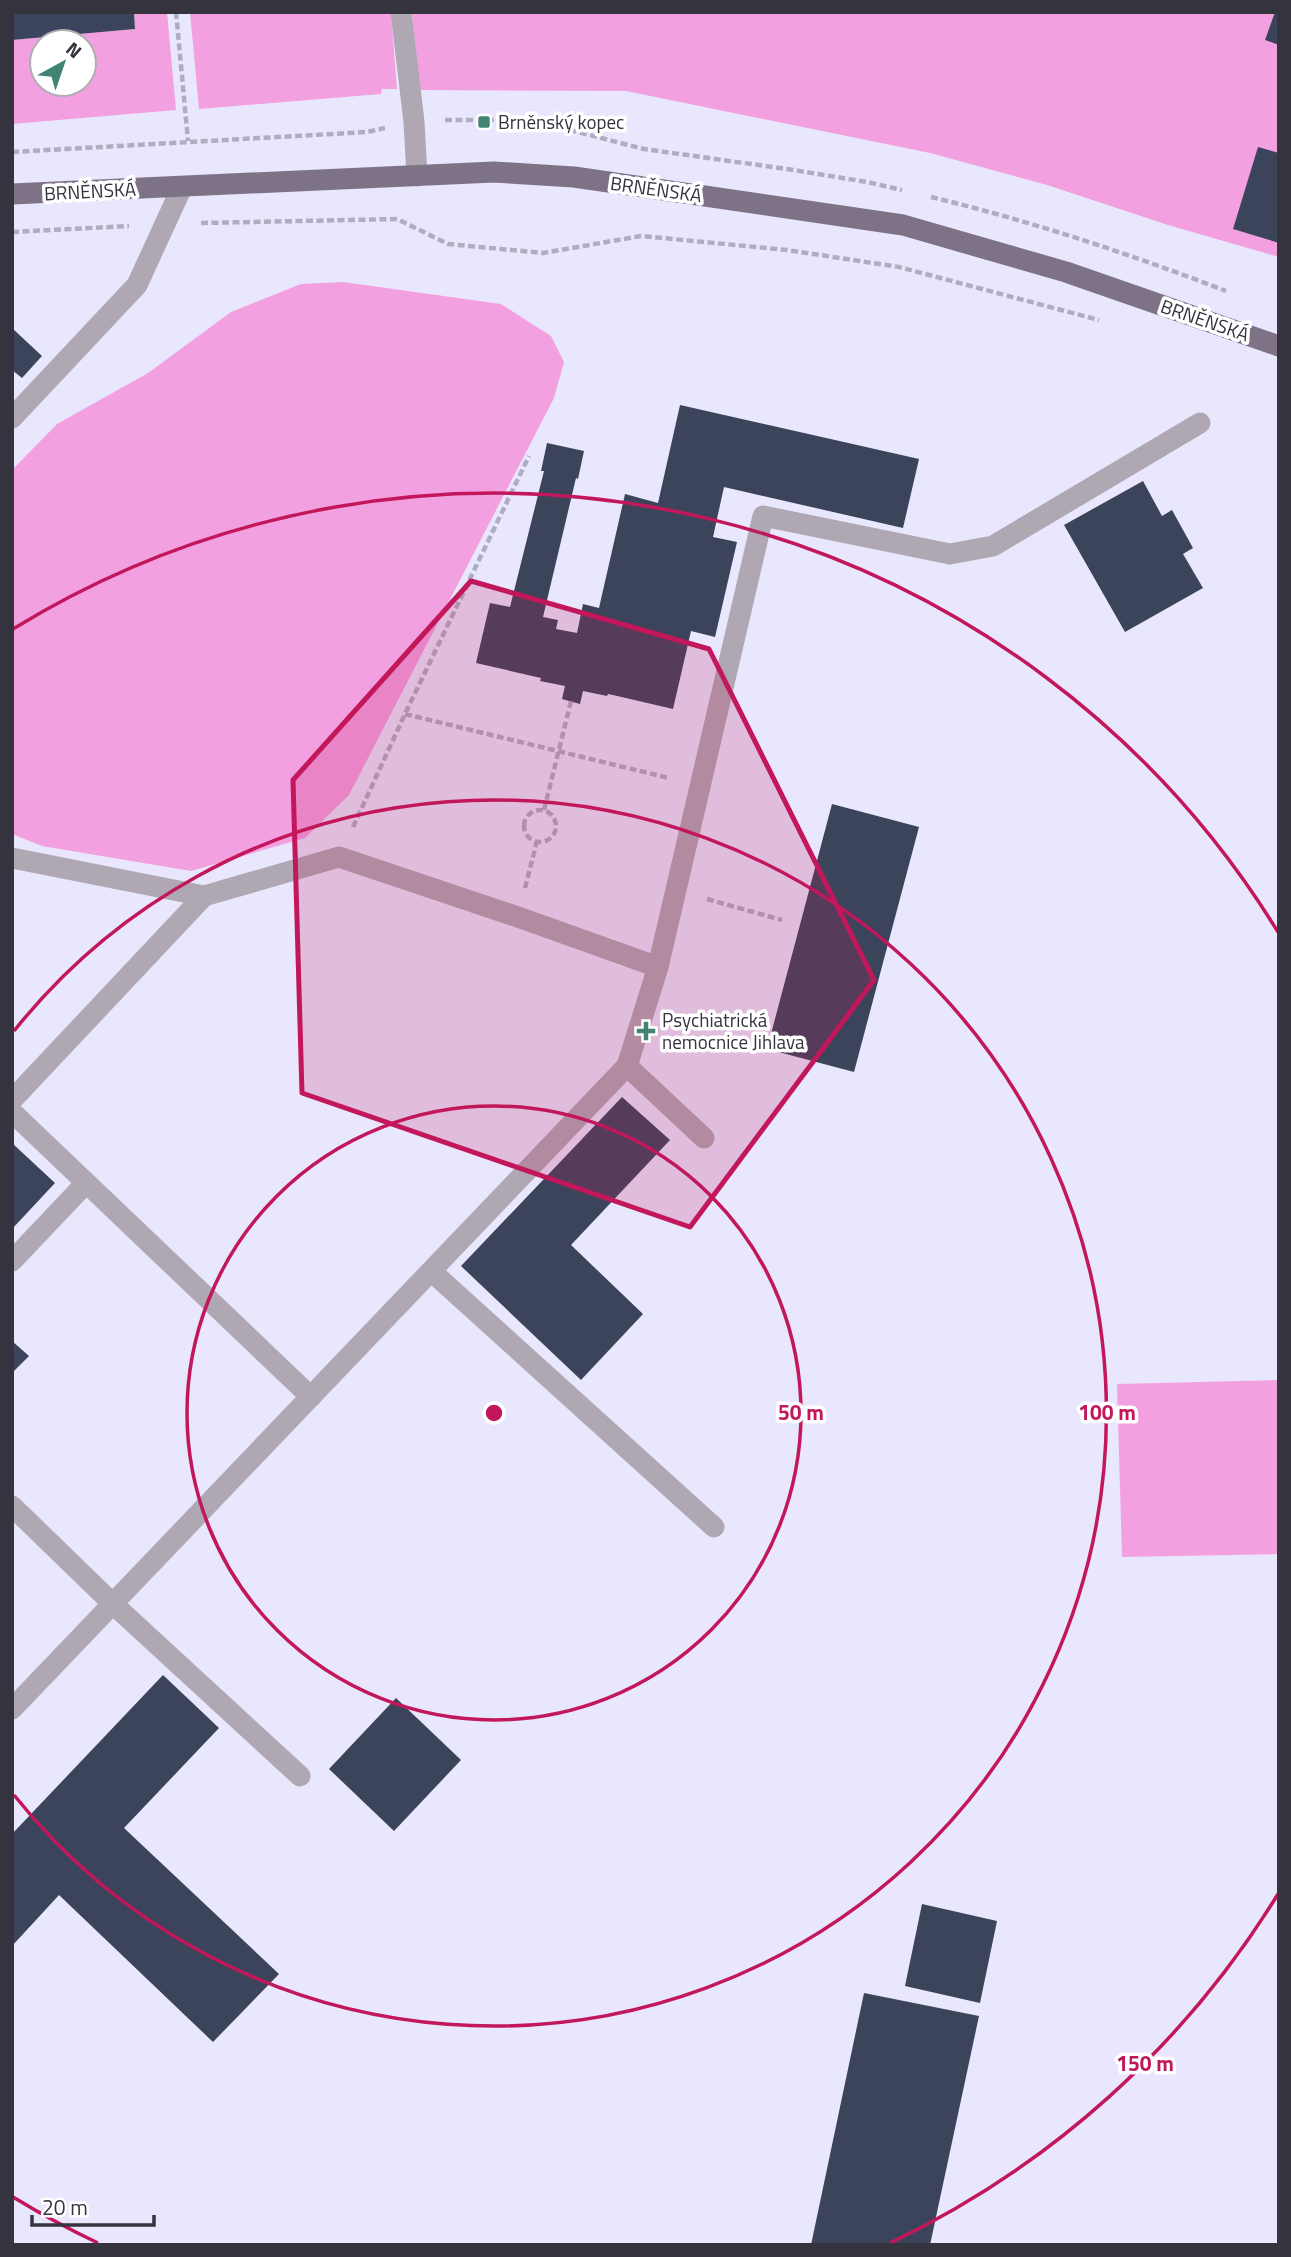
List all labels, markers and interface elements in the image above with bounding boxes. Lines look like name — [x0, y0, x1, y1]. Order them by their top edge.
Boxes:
north arrow — [28, 28, 98, 98]
text: N — [60, 34, 89, 65]
place label: Brněnský kopec — [498, 107, 624, 136]
marker: Brněnský kopec — [476, 114, 492, 130]
street label: BRNĚNSKÁ — [608, 168, 704, 209]
street label: BRNĚNSKÁ — [43, 174, 137, 207]
street label: BRNĚNSKÁ — [1157, 291, 1253, 348]
place label: Psychiatrická nemocnice Jihlava — [662, 1005, 805, 1056]
marker: Psychiatrická nemocnice Jihlava — [636, 1021, 656, 1041]
text: 50 m — [778, 1396, 824, 1428]
text: 100 m — [1078, 1396, 1136, 1428]
centre of rings — [482, 1401, 506, 1425]
text: 150 m — [1116, 2047, 1174, 2079]
scale bar — [32, 2184, 154, 2228]
text: 20 m — [42, 2191, 88, 2223]

